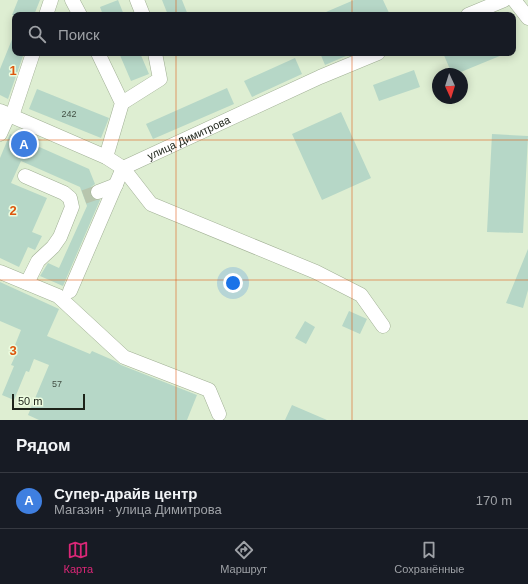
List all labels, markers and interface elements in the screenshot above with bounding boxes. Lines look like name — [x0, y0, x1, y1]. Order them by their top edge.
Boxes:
search box — [12, 12, 516, 56]
icon: search — [26, 23, 48, 45]
text: Поиск — [58, 26, 100, 43]
text: 1 — [9, 63, 17, 78]
north arrow — [432, 68, 468, 104]
house number: 242 — [61, 109, 77, 119]
street label: улица Димитрова — [145, 113, 233, 162]
pin: A — [11, 129, 37, 159]
text: 2 — [9, 203, 17, 218]
your location — [223, 273, 243, 293]
text: 3 — [9, 343, 17, 358]
house number: 57 — [52, 379, 62, 389]
scale bar — [12, 392, 85, 411]
text: 50 m — [18, 395, 42, 407]
text: Рядом — [16, 436, 71, 455]
text: Супер-драйв центр — [54, 485, 198, 502]
text: A — [24, 493, 34, 508]
text: 170 m — [476, 493, 512, 508]
text: Магазин · улица Димитрова — [54, 502, 222, 517]
tab: Карта — [64, 539, 93, 575]
tab: Маршрут — [220, 539, 267, 575]
tab: Сохранённые — [394, 539, 464, 575]

